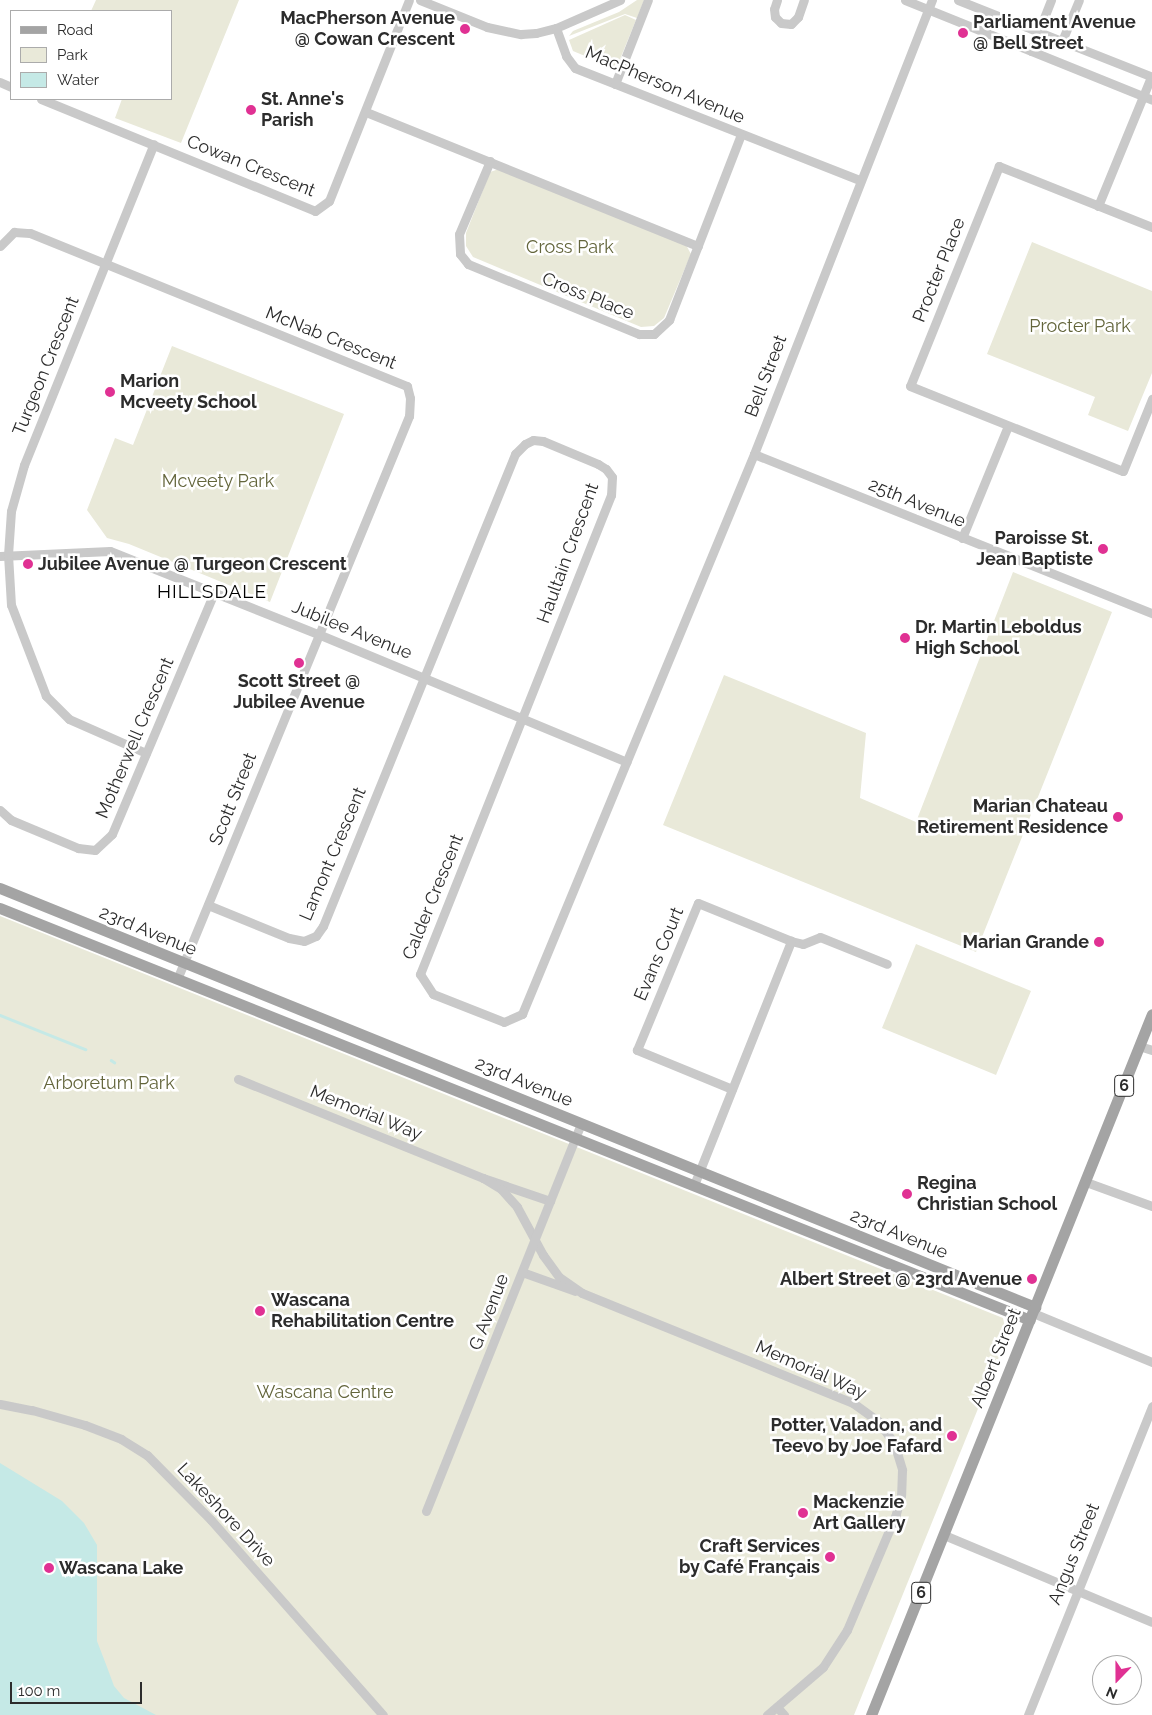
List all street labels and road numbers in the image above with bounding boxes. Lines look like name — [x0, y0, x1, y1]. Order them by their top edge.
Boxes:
street label: MacPherson Avenue — [582, 42, 748, 128]
street label: Cowan Crescent — [184, 130, 318, 202]
street label: Procter Place — [908, 214, 970, 326]
street label: Cross Place — [539, 268, 637, 324]
street label: Turgeon Crescent — [8, 293, 84, 439]
street label: McNab Crescent — [262, 302, 400, 374]
street label: Bell Street — [740, 332, 792, 420]
street label: 25th Avenue — [865, 474, 969, 532]
street label: Haultain Crescent — [533, 480, 603, 626]
street label: Jubilee Avenue — [289, 596, 415, 664]
street label: Motherwell Crescent — [91, 654, 179, 822]
street label: Scott Street — [205, 750, 261, 848]
street label: Lamont Crescent — [295, 784, 371, 924]
street label: Calder Crescent — [398, 831, 468, 963]
street label: 23rd Avenue — [96, 902, 200, 960]
street label: Evans Court — [630, 904, 688, 1004]
street label: 23rd Avenue — [472, 1053, 576, 1111]
road number: 6 — [1114, 1072, 1134, 1100]
street label: Memorial Way — [306, 1080, 426, 1146]
street label: 23rd Avenue — [847, 1205, 951, 1263]
street label: G Avenue — [464, 1270, 514, 1354]
street label: Albert Street — [966, 1305, 1026, 1411]
street label: Memorial Way — [752, 1336, 870, 1404]
street label: Lakeshore Drive — [172, 1459, 280, 1571]
street label: Angus Street — [1044, 1500, 1104, 1608]
road number: 6 — [911, 1580, 931, 1606]

